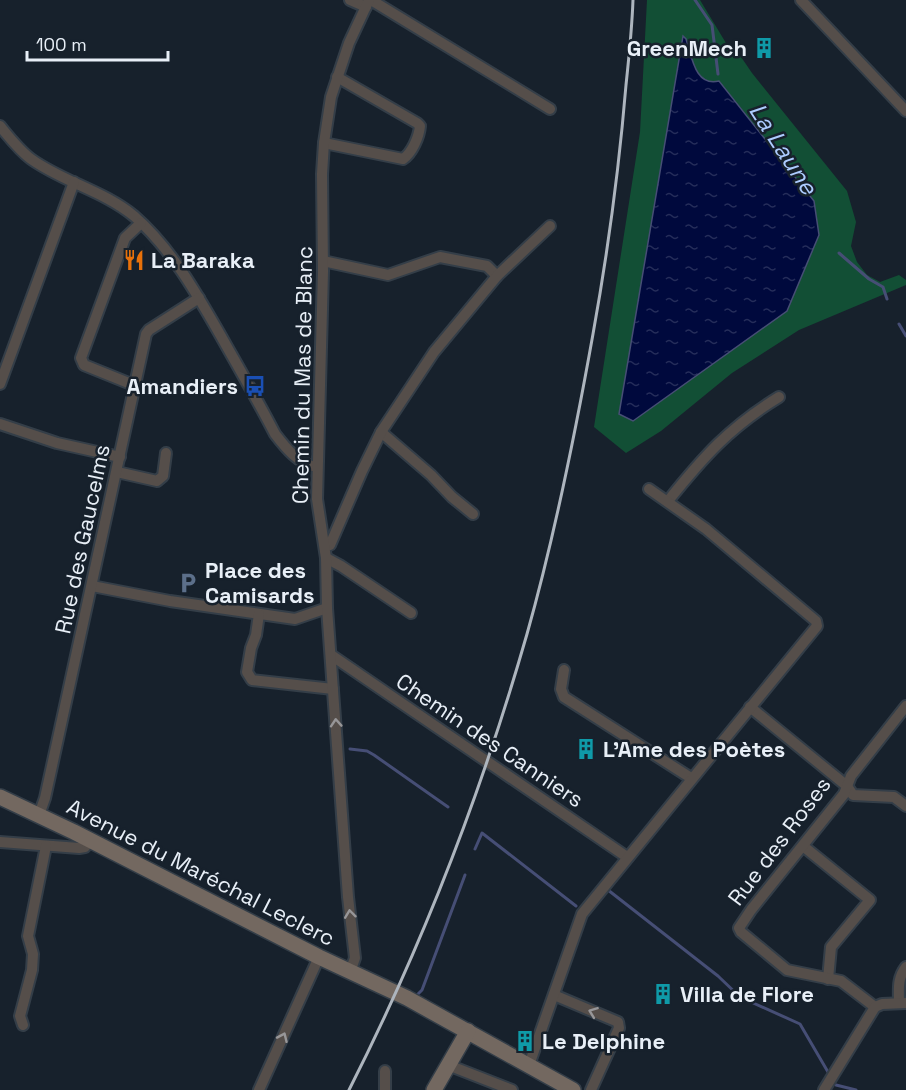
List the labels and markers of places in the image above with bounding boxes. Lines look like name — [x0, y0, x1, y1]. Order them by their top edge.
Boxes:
place label: GreenMech — [627, 34, 747, 62]
building icon: GreenMech — [752, 36, 776, 60]
place label: La Baraka — [151, 246, 255, 274]
restaurant icon: La Baraka — [122, 248, 146, 272]
place label: Amandiers — [126, 372, 238, 400]
bus stop icon: Amandiers — [243, 374, 267, 398]
place label: Place des Camisards — [205, 556, 315, 609]
parking icon: Place des Camisards — [176, 571, 200, 595]
place label: L’Ame des Poètes — [603, 735, 785, 763]
building icon: L’Ame des Poètes — [574, 737, 598, 761]
place label: Villa de Flore — [680, 980, 814, 1008]
building icon: Villa de Flore — [651, 982, 675, 1006]
place label: Le Delphine — [542, 1027, 665, 1055]
building icon: Le Delphine — [513, 1029, 537, 1053]

